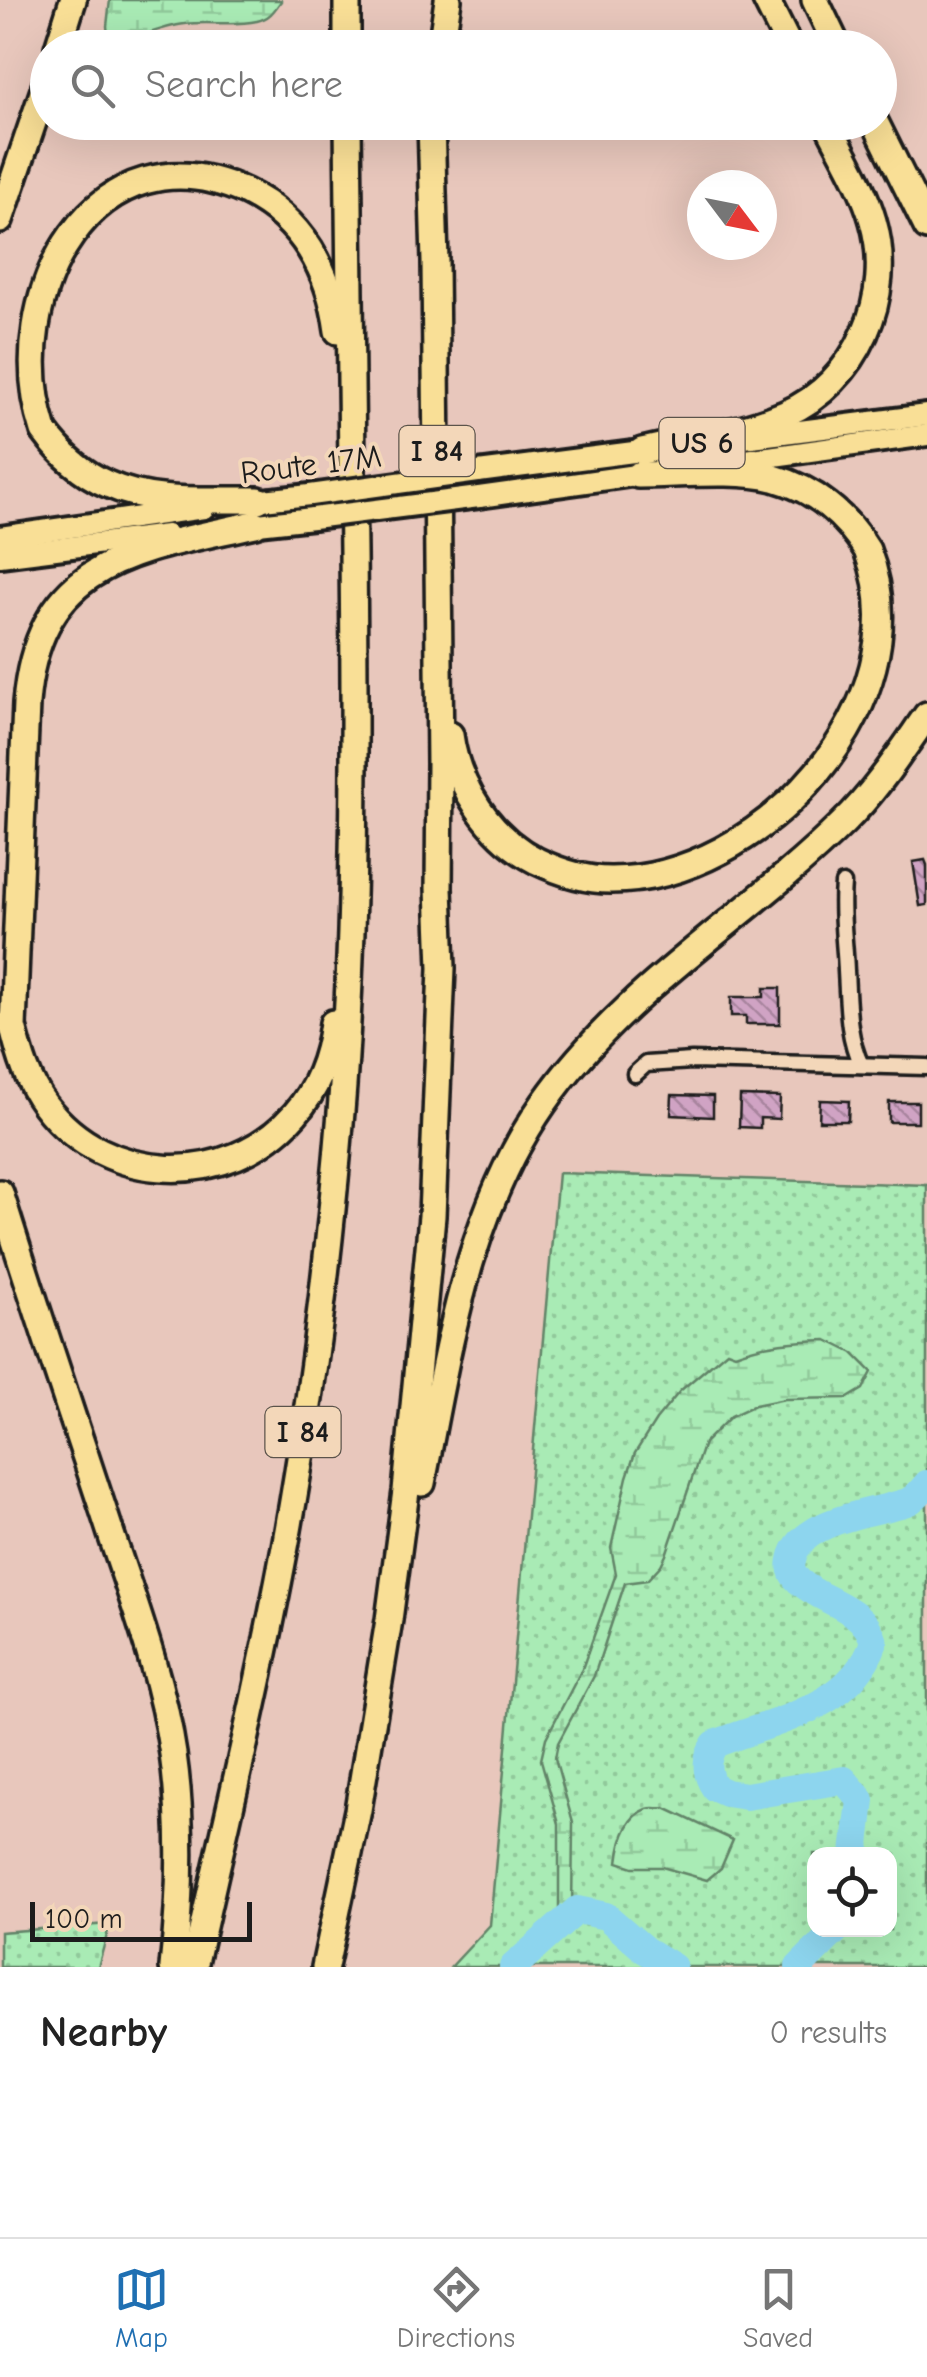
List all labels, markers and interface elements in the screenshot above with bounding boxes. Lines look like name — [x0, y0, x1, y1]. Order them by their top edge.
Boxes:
search box — [30, 30, 897, 140]
icon: search — [65, 58, 120, 113]
text: Search here — [145, 63, 343, 107]
north arrow — [687, 170, 777, 260]
road number: US 6 — [660, 418, 744, 468]
road number: I 84 — [400, 426, 474, 476]
street label: Route 17M — [239, 438, 384, 491]
road number: I 84 — [266, 1407, 340, 1457]
map controls — [807, 1847, 897, 1937]
button: locate — [807, 1847, 897, 1937]
scale bar — [30, 1897, 252, 1942]
text: 100 m — [45, 1903, 123, 1935]
text: Nearby — [40, 2008, 167, 2057]
text: 0 results — [770, 2014, 887, 2051]
tab: Map — [114, 2262, 169, 2354]
tab: Directions — [397, 2262, 515, 2354]
tab: Saved — [743, 2262, 813, 2354]

